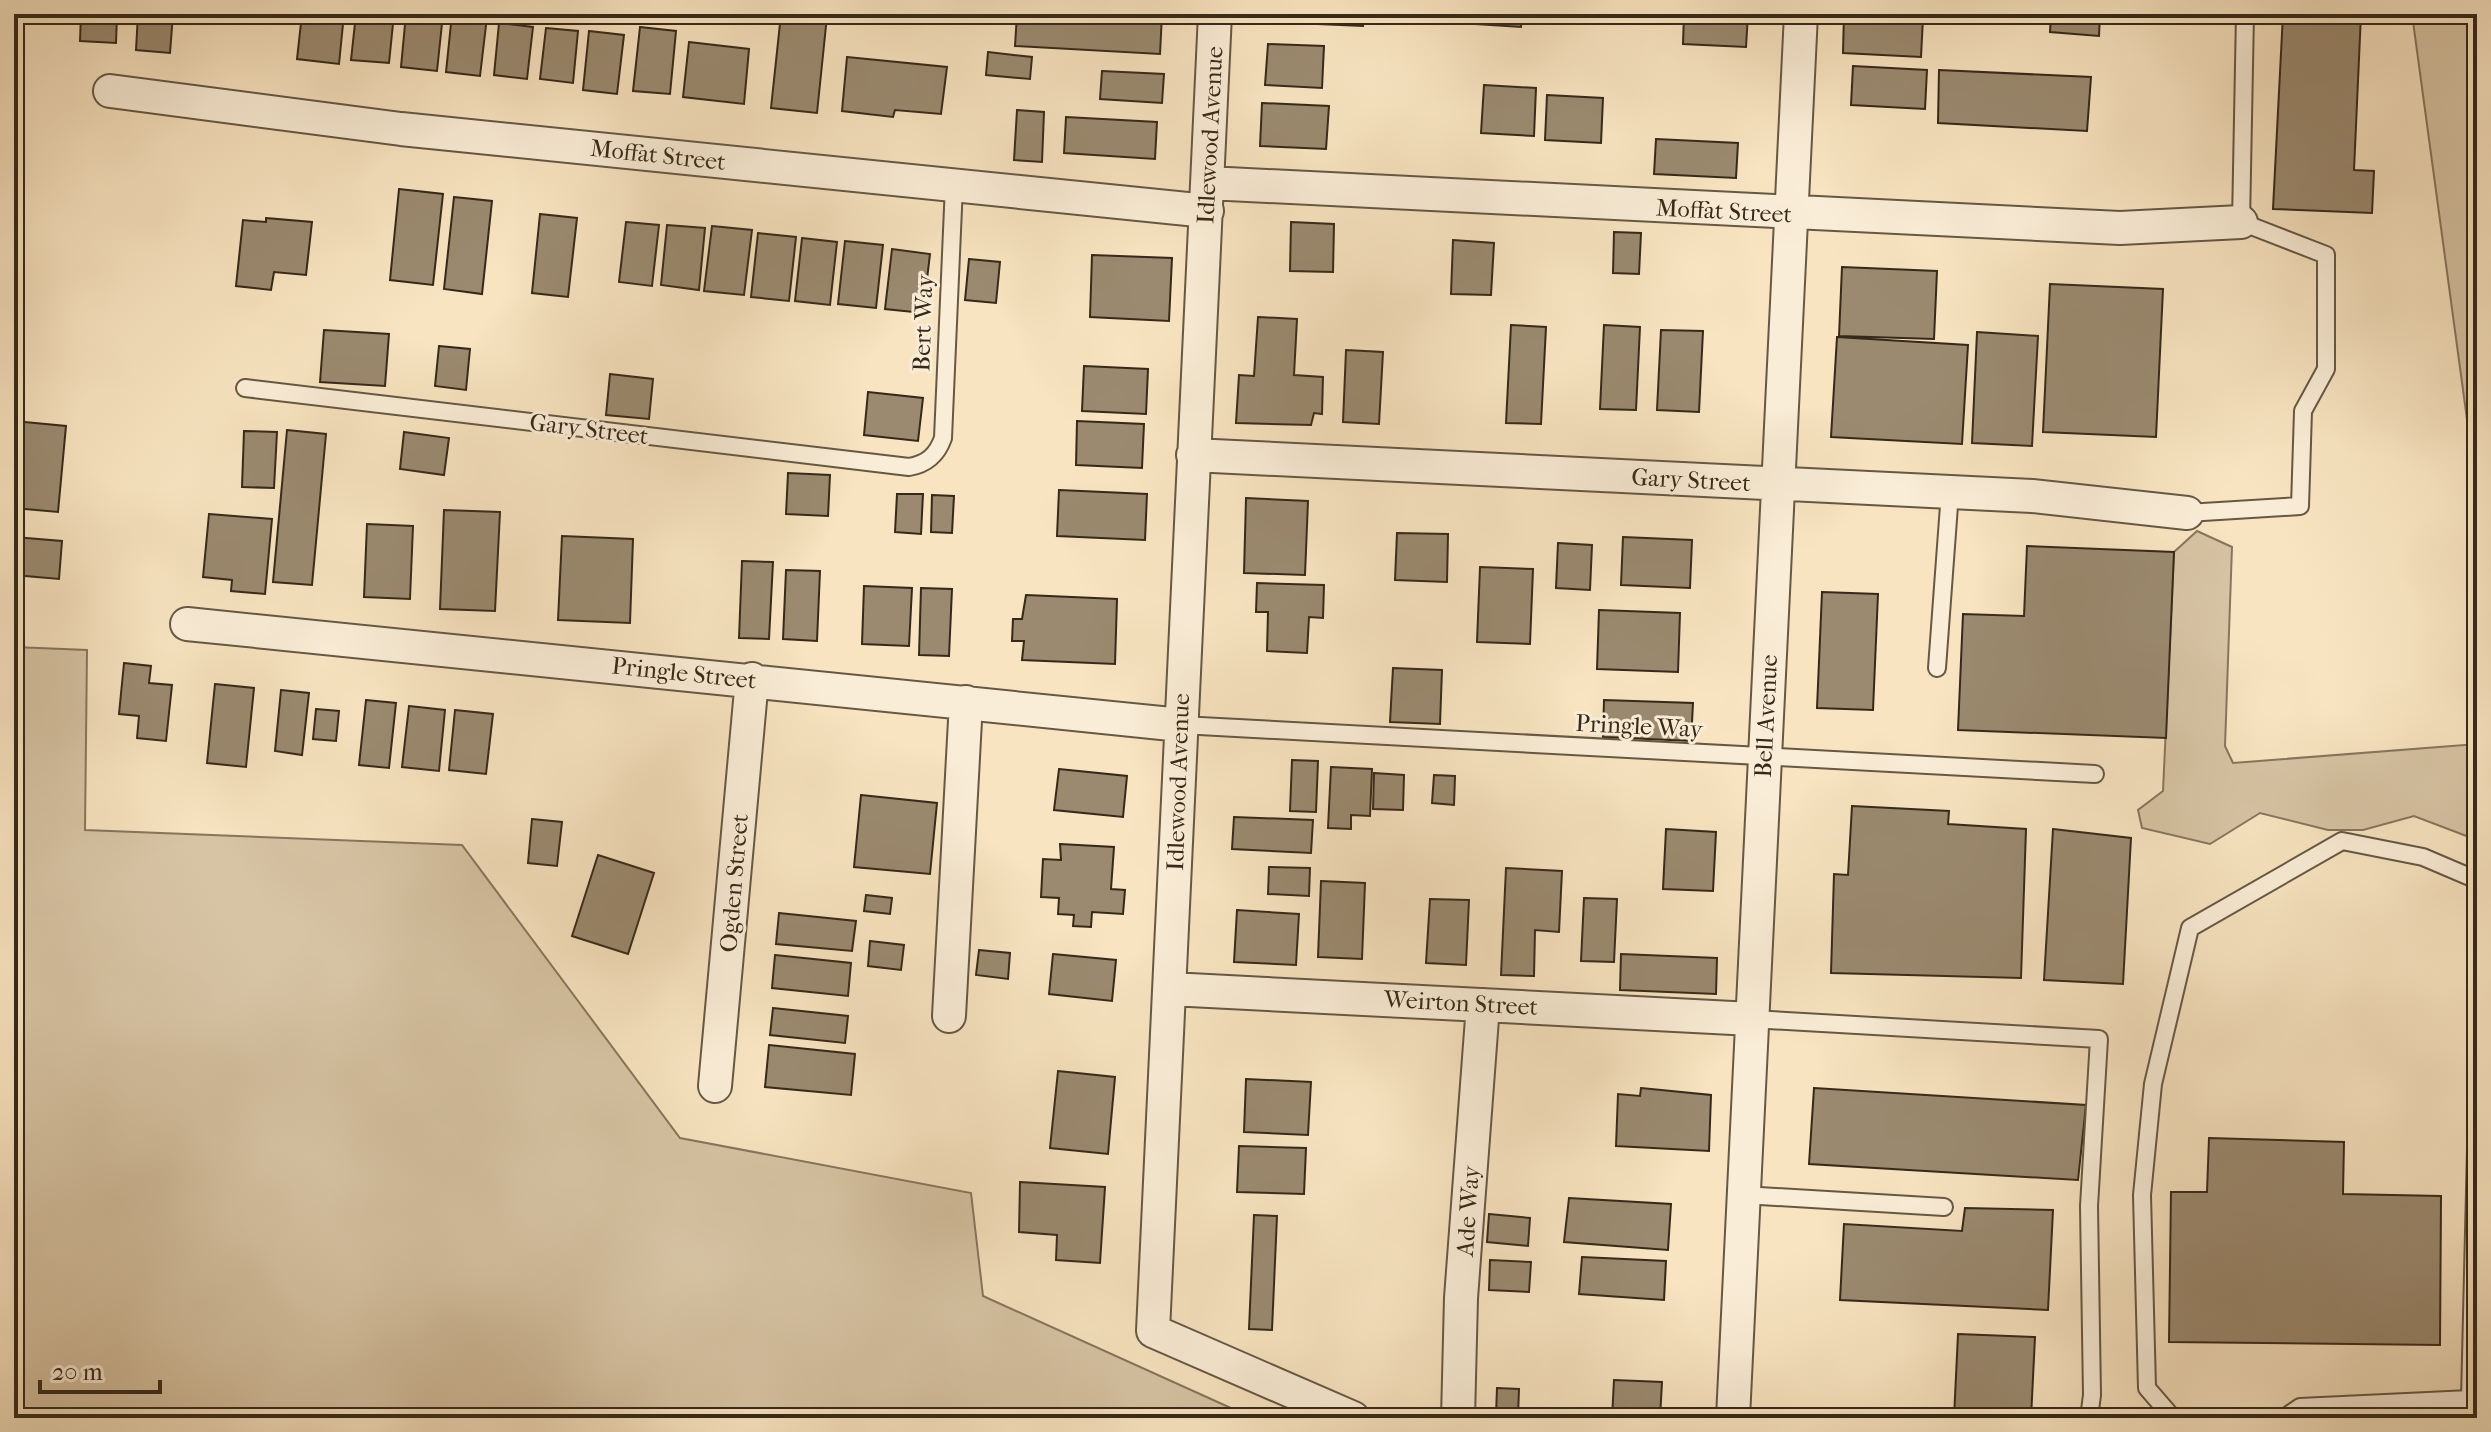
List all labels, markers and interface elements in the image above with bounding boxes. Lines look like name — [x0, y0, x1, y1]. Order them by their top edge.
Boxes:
street label: Idlewood Avenue — [1191, 45, 1229, 224]
street label: Moffat Street — [589, 134, 728, 176]
street label: Moffat Street — [1655, 193, 1793, 229]
street label: Bert Way — [907, 273, 939, 372]
street label: Gary Street — [528, 408, 650, 450]
street label: Gary Street — [1631, 463, 1752, 497]
street label: Pringle Street — [610, 651, 758, 695]
street label: Bell Avenue — [1749, 654, 1783, 778]
street label: Idlewood Avenue — [1161, 693, 1195, 871]
street label: Pringle Way — [1575, 709, 1705, 743]
street label: Ogden Street — [714, 812, 754, 953]
street label: Weirton Street — [1382, 985, 1539, 1021]
street label: Ade Way — [1451, 1163, 1485, 1258]
scale bar — [40, 1344, 160, 1394]
text: 20 m — [52, 1358, 103, 1386]

